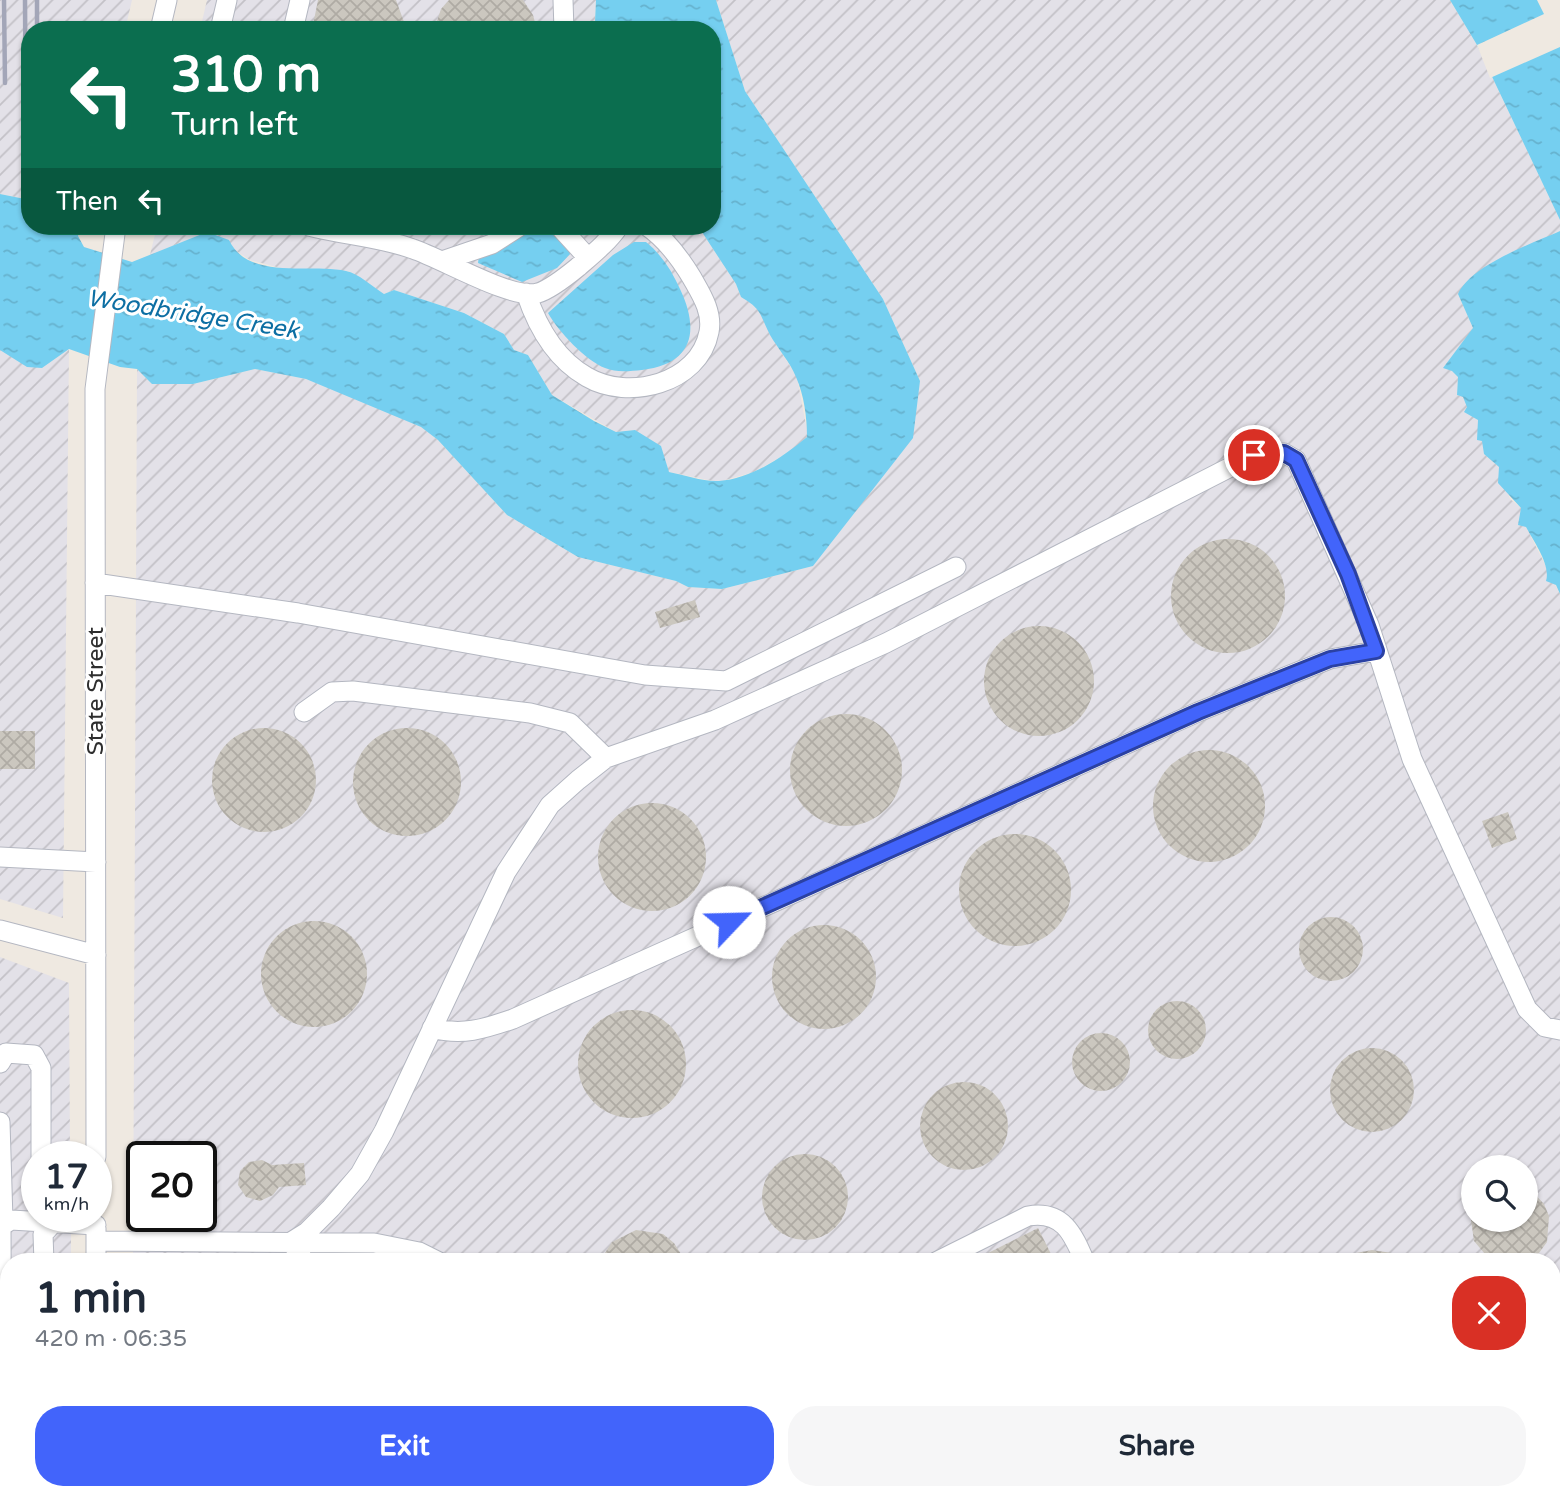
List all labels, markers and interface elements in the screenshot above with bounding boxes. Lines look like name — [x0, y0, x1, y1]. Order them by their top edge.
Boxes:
text: 310 m — [171, 46, 321, 105]
icon: left — [56, 49, 147, 140]
text: Turn left — [171, 106, 298, 144]
icon: left — [132, 182, 170, 220]
text: Then — [56, 186, 118, 217]
water label: Woodbridge Creek — [85, 283, 303, 346]
pin — [1224, 425, 1284, 485]
icon: arrive — [1235, 436, 1273, 474]
street label: State Street — [82, 627, 110, 755]
position arrow — [692, 885, 766, 959]
speed limit sign: 20 — [126, 1141, 217, 1232]
map controls — [1461, 1155, 1538, 1232]
button: search — [1461, 1155, 1538, 1232]
text: 17 — [45, 1156, 88, 1198]
text: km/h — [44, 1193, 89, 1215]
text: 1 min — [35, 1273, 147, 1324]
button: close — [1452, 1276, 1526, 1350]
text: 420 m · 06:35 — [35, 1325, 187, 1353]
button: Exit — [35, 1406, 774, 1486]
button: Share — [788, 1406, 1526, 1486]

